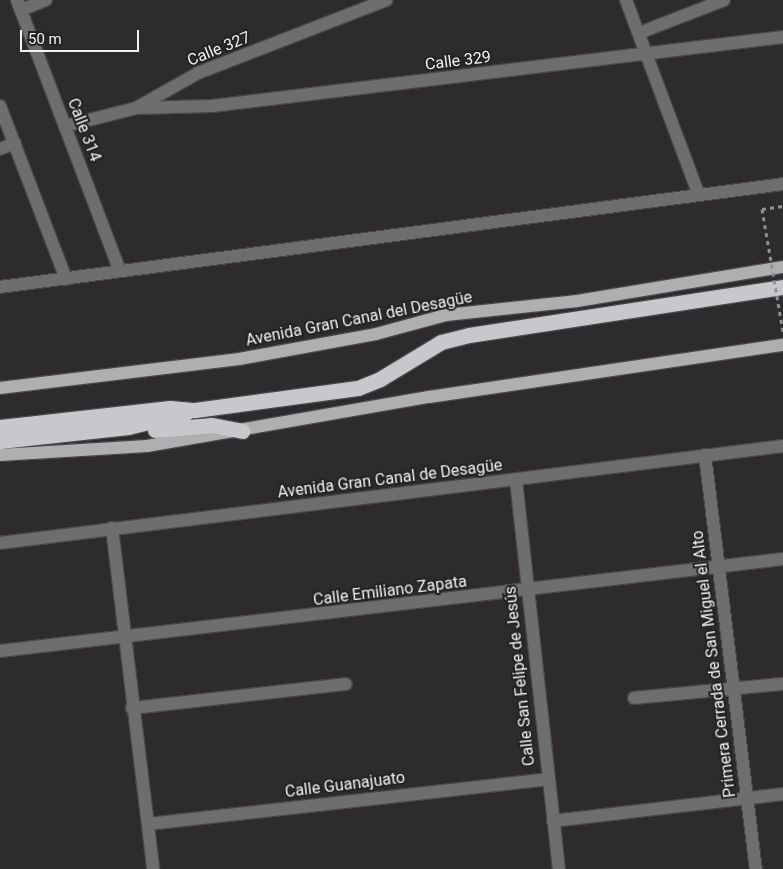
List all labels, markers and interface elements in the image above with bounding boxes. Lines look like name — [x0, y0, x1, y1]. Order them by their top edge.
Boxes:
scale bar — [22, 20, 141, 52]
street label: Calle 327 — [185, 28, 253, 70]
text: 50 m — [28, 30, 62, 48]
street label: Calle 329 — [424, 47, 492, 75]
street label: Calle 314 — [63, 96, 105, 164]
street label: Avenida Gran Canal del Desagüe — [244, 288, 474, 350]
street label: Avenida Gran Canal de Desagüe — [277, 456, 503, 502]
street label: Primera Cerrada de San Miguel el Alto — [688, 529, 740, 799]
street label: Calle Emiliano Zapata — [312, 572, 468, 610]
street label: Calle San Felipe de Jesús — [501, 585, 539, 767]
street label: Calle Guanajuato — [284, 768, 406, 802]

